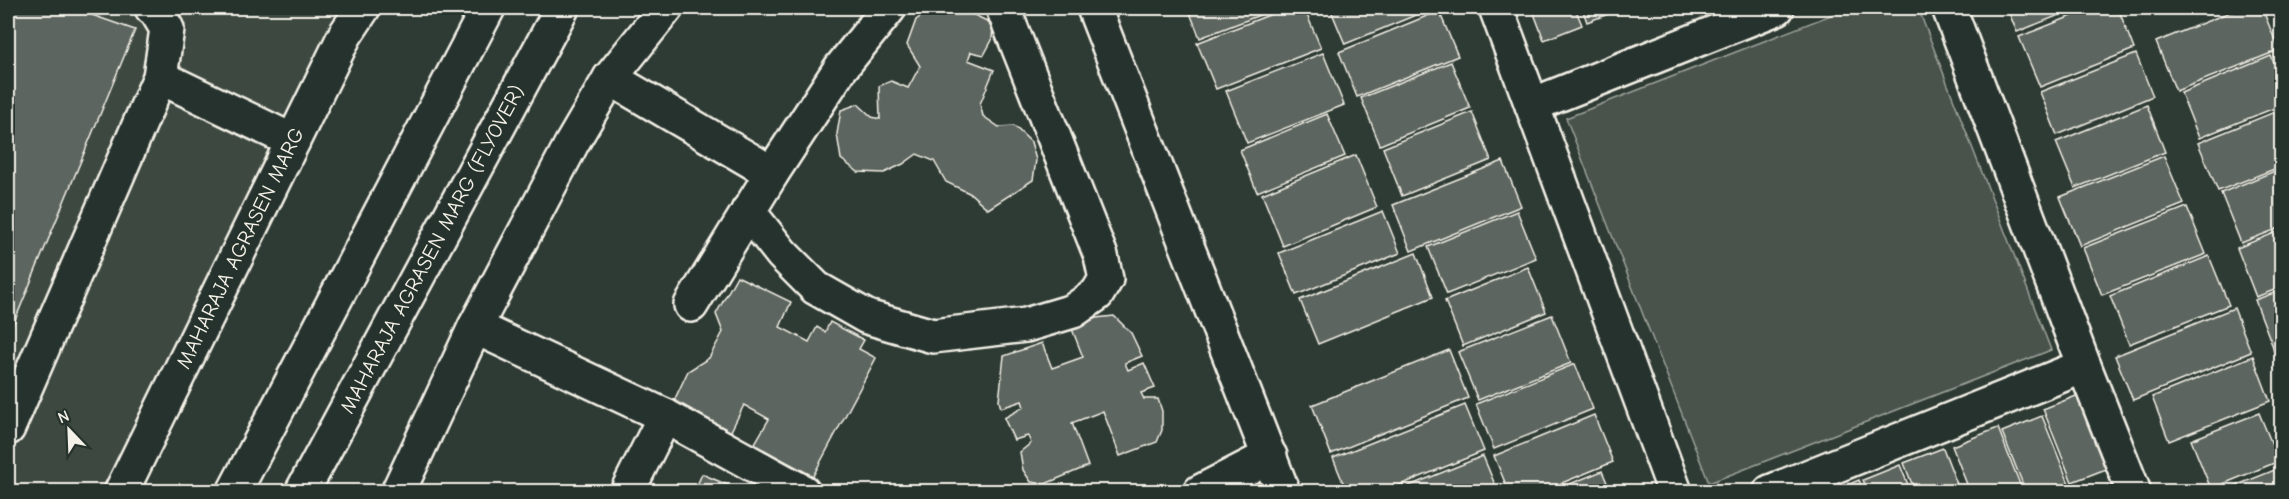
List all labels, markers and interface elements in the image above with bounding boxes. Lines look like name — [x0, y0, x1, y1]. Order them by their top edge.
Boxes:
street label: MAHARAJA AGRASEN MARG (FLYOVER) — [335, 81, 529, 417]
street label: MAHARAJA AGRASEN MARG — [171, 124, 309, 372]
north arrow — [39, 400, 99, 460]
text: N — [55, 407, 72, 427]

